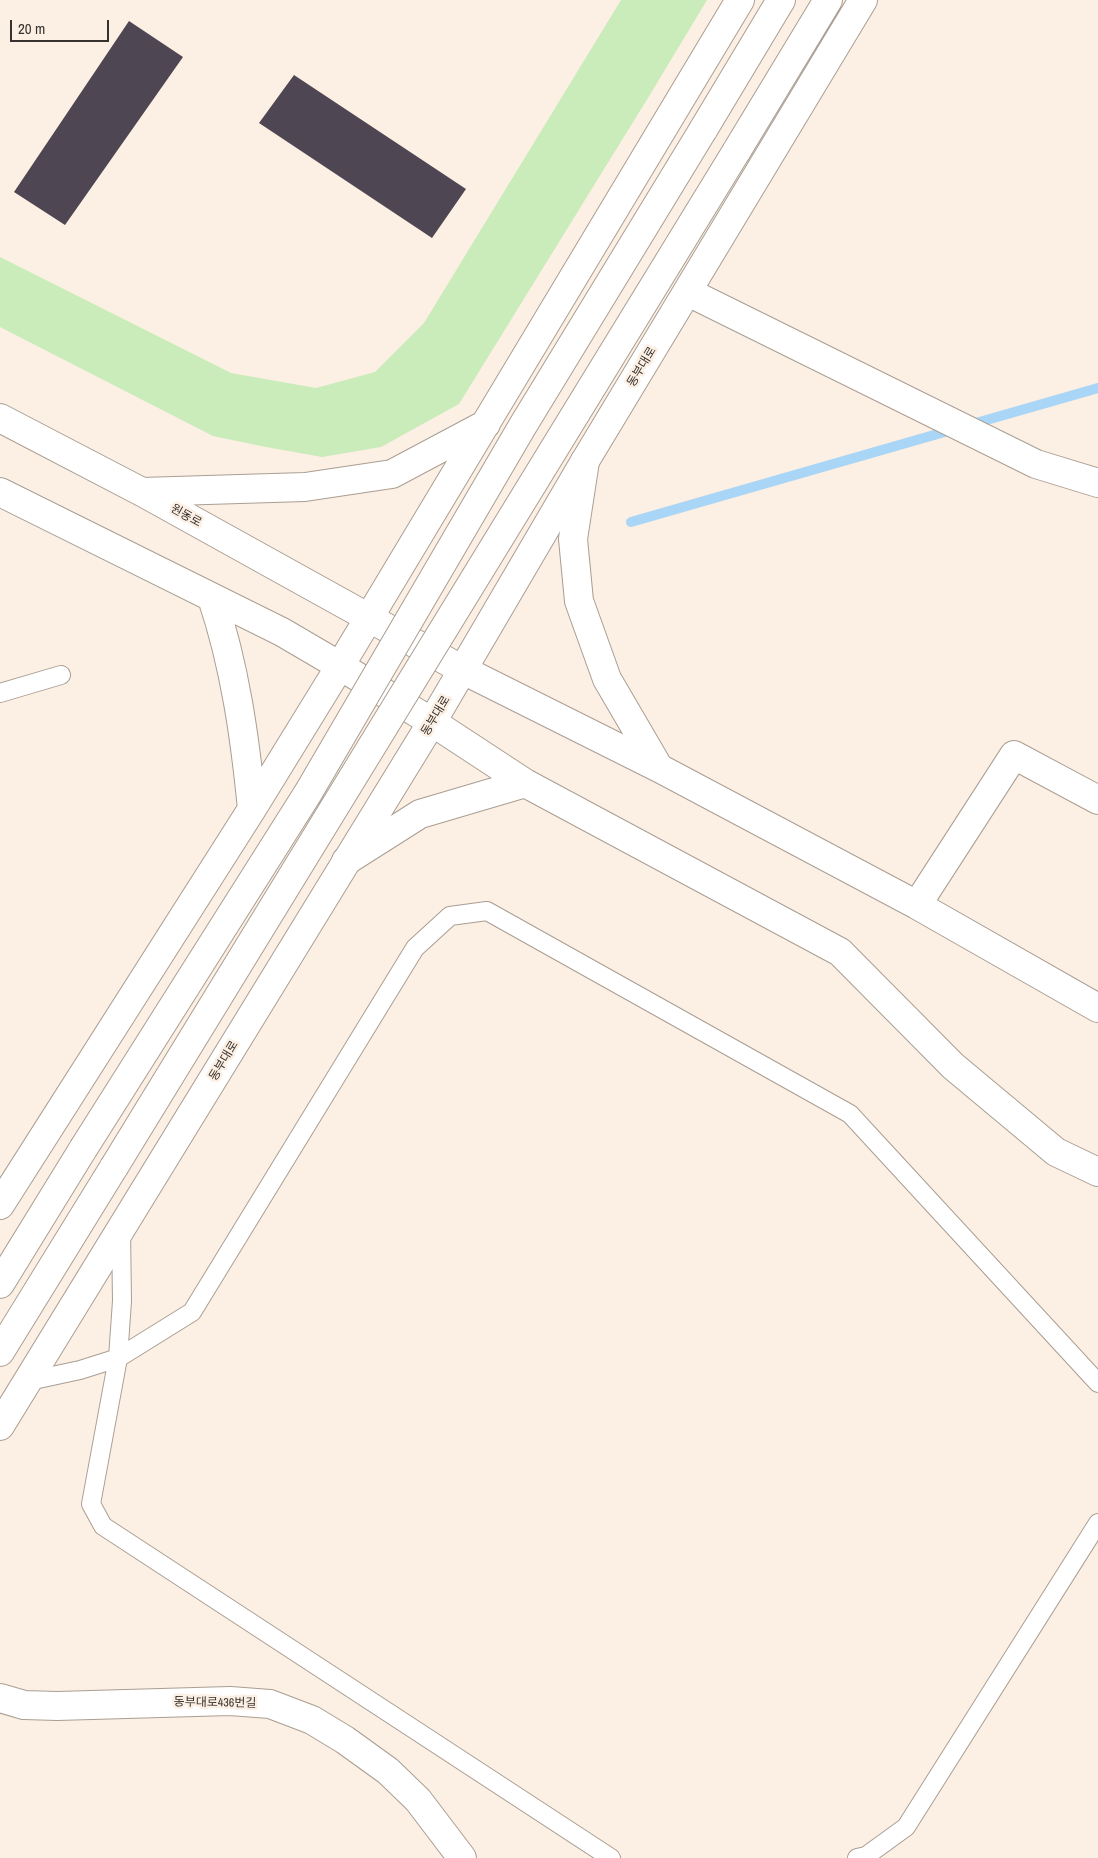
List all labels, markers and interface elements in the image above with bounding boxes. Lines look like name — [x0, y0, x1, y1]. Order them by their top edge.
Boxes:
scale bar — [12, 10, 111, 42]
text: 20 m — [18, 18, 45, 39]
street label: 동부대로 — [624, 344, 660, 390]
street label: 원동로 — [168, 502, 204, 530]
street label: 동부대로 — [418, 693, 454, 739]
street label: 동부대로 — [206, 1038, 242, 1084]
street label: 동부대로436번길 — [174, 1695, 256, 1711]

